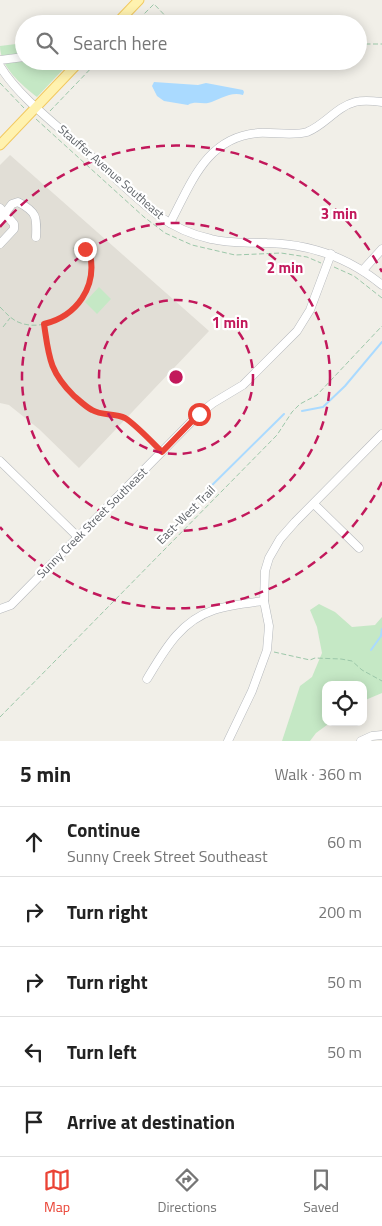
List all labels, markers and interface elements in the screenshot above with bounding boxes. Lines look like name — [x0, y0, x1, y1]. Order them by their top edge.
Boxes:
search box — [15, 15, 367, 70]
text: Search here — [73, 28, 167, 57]
icon: search — [33, 29, 61, 57]
street label: Stauffer Avenue Southeast — [54, 120, 169, 224]
text: 3 min — [321, 202, 357, 225]
route end — [74, 238, 97, 261]
text: 2 min — [267, 256, 303, 279]
text: 1 min — [212, 311, 248, 334]
centre of rings — [167, 368, 185, 386]
route start — [188, 403, 211, 426]
street label: Sunny Creek Street Southeast — [32, 462, 152, 583]
street label: East-West Trail — [152, 481, 220, 549]
map controls — [322, 681, 367, 726]
button: locate — [322, 681, 367, 726]
text: 5 min — [20, 758, 71, 790]
text: Walk · 360 m — [274, 762, 362, 786]
text: Continue — [67, 815, 140, 844]
icon: ahead — [20, 828, 48, 856]
text: 60 m — [327, 830, 362, 854]
text: Sunny Creek Street Southeast — [67, 844, 268, 868]
text: Turn right — [67, 897, 148, 926]
icon: right — [20, 898, 48, 926]
text: 200 m — [318, 900, 362, 924]
text: Turn right — [67, 967, 148, 996]
icon: right — [20, 968, 48, 996]
text: 50 m — [327, 970, 362, 994]
text: Turn left — [67, 1037, 137, 1066]
icon: left — [20, 1038, 48, 1066]
text: 50 m — [327, 1040, 362, 1064]
text: Arrive at destination — [67, 1107, 235, 1136]
icon: arrive — [20, 1108, 48, 1136]
tab: Map — [43, 1166, 71, 1217]
tab: Directions — [157, 1166, 217, 1217]
tab: Saved — [303, 1166, 339, 1217]

